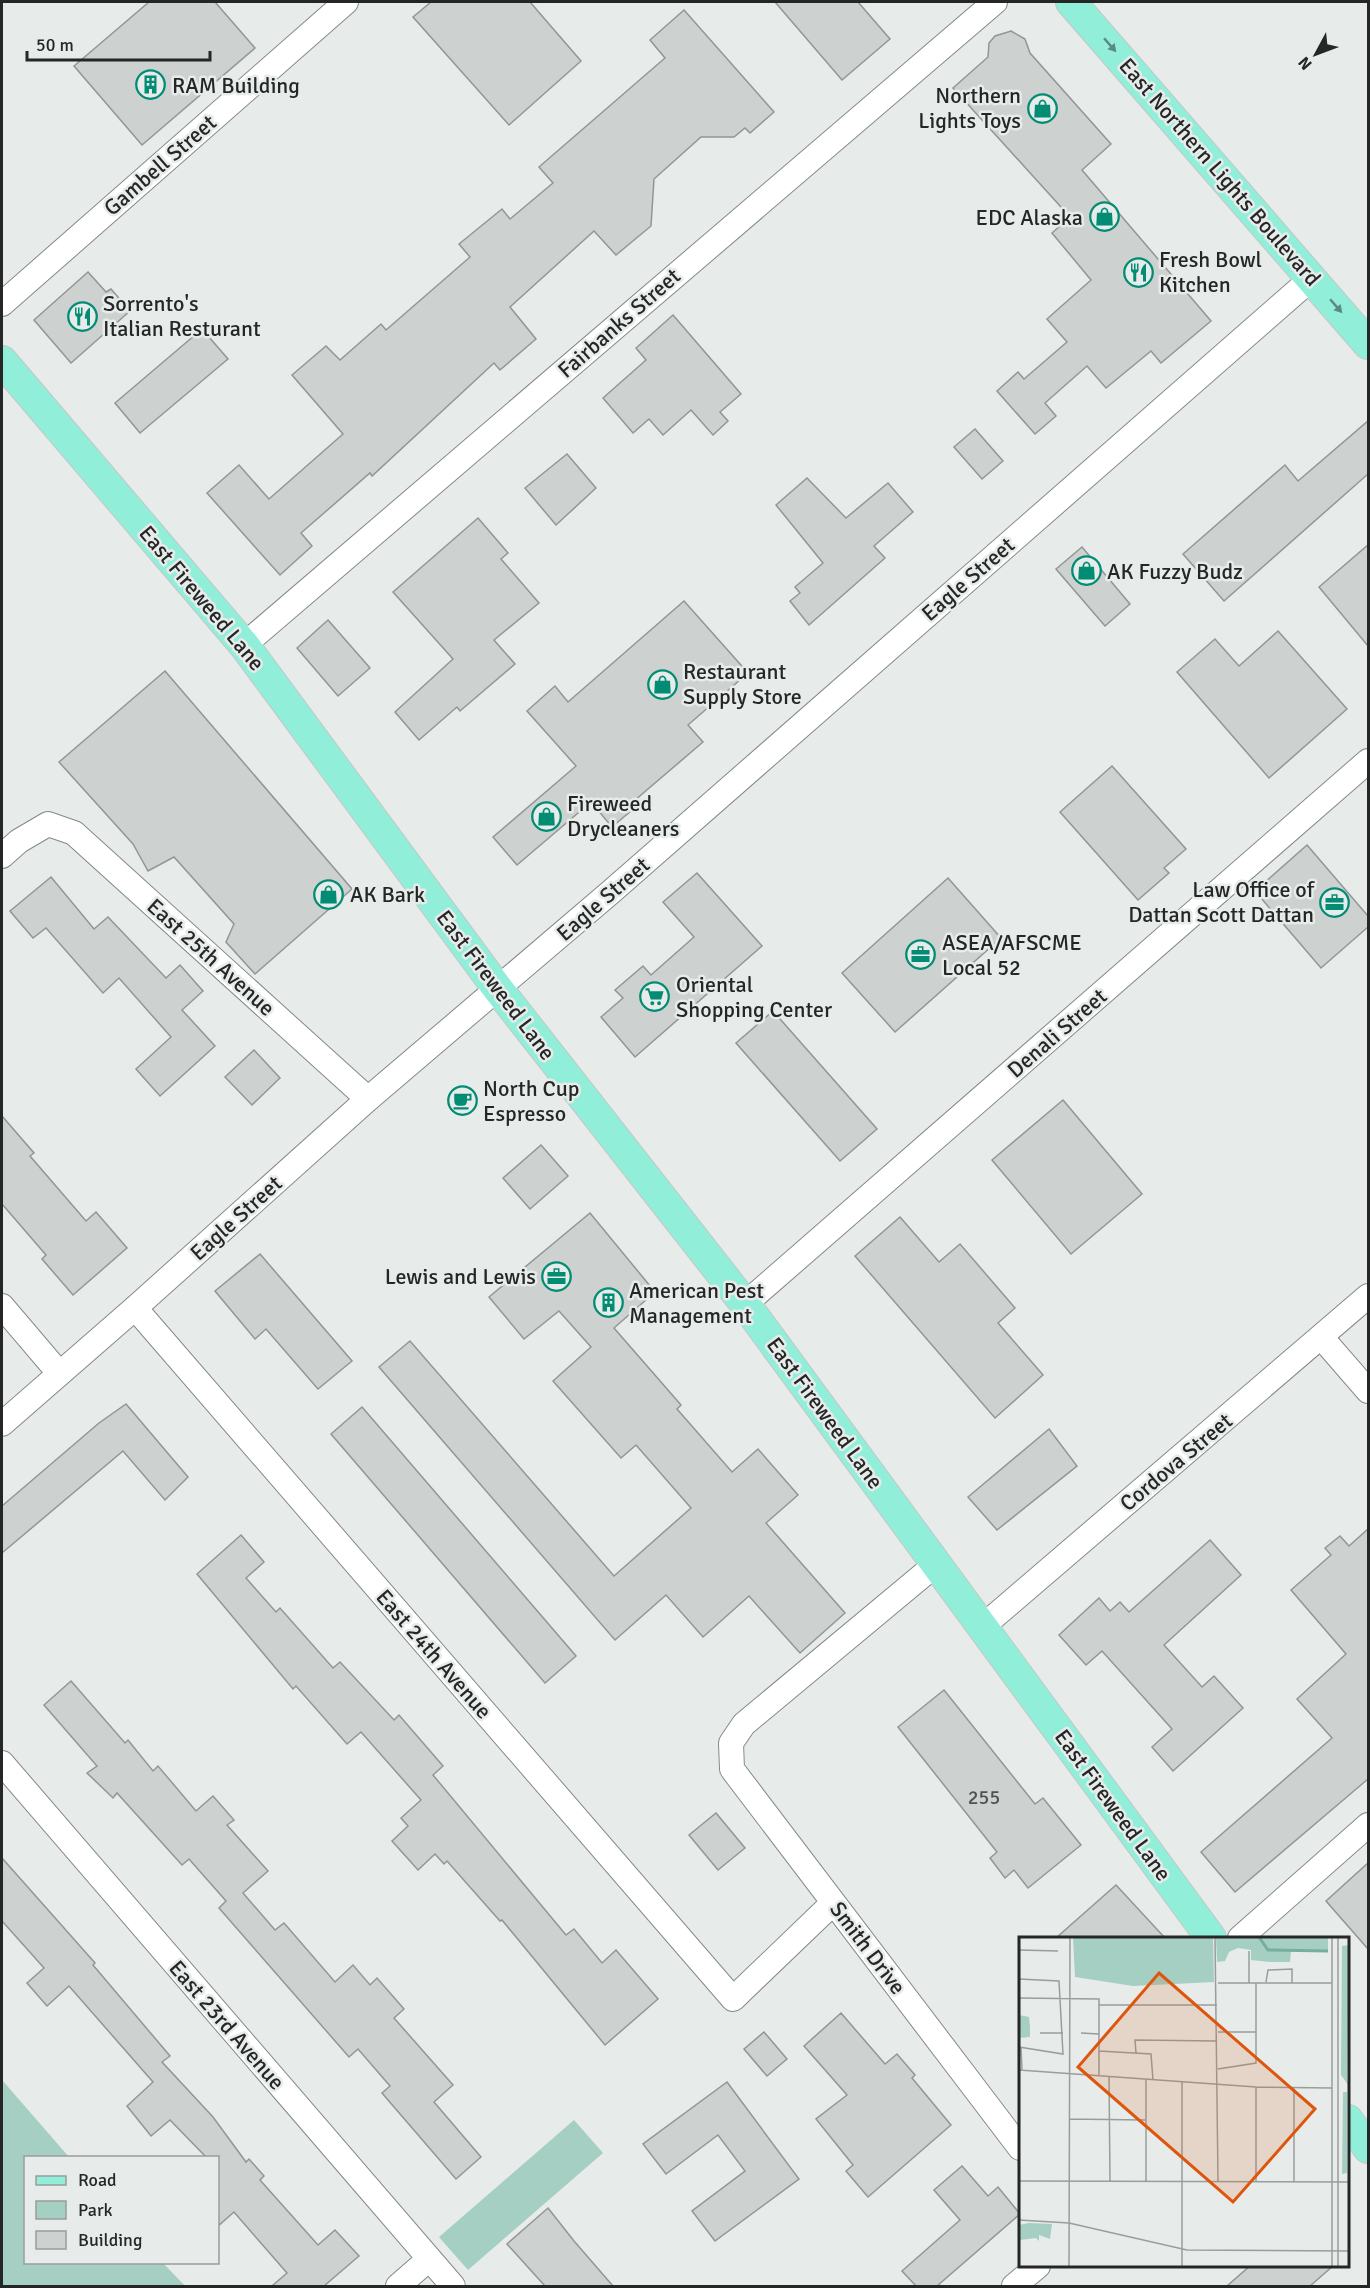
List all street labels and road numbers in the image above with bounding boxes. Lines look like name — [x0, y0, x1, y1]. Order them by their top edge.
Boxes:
street label: East Northern Lights Boulevard — [1114, 53, 1326, 291]
street label: Gambell Street — [98, 109, 222, 221]
street label: Fairbanks Street — [552, 262, 686, 384]
street label: East Fireweed Lane — [133, 520, 271, 676]
street label: Eagle Street — [916, 531, 1020, 627]
street label: Eagle Street — [551, 851, 655, 947]
street label: East 25th Avenue — [142, 893, 280, 1021]
street label: East Fireweed Lane — [431, 905, 561, 1065]
street label: Denali Street — [1002, 982, 1112, 1084]
street label: Eagle Street — [184, 1170, 288, 1266]
street label: East Fireweed Lane — [761, 1332, 889, 1494]
street label: Cordova Street — [1114, 1407, 1238, 1517]
street label: East 24th Avenue — [370, 1584, 498, 1724]
street label: East Fireweed Lane — [1049, 1724, 1177, 1886]
street label: Smith Drive — [824, 1896, 912, 2000]
street label: East 23rd Avenue — [163, 1955, 291, 2095]

